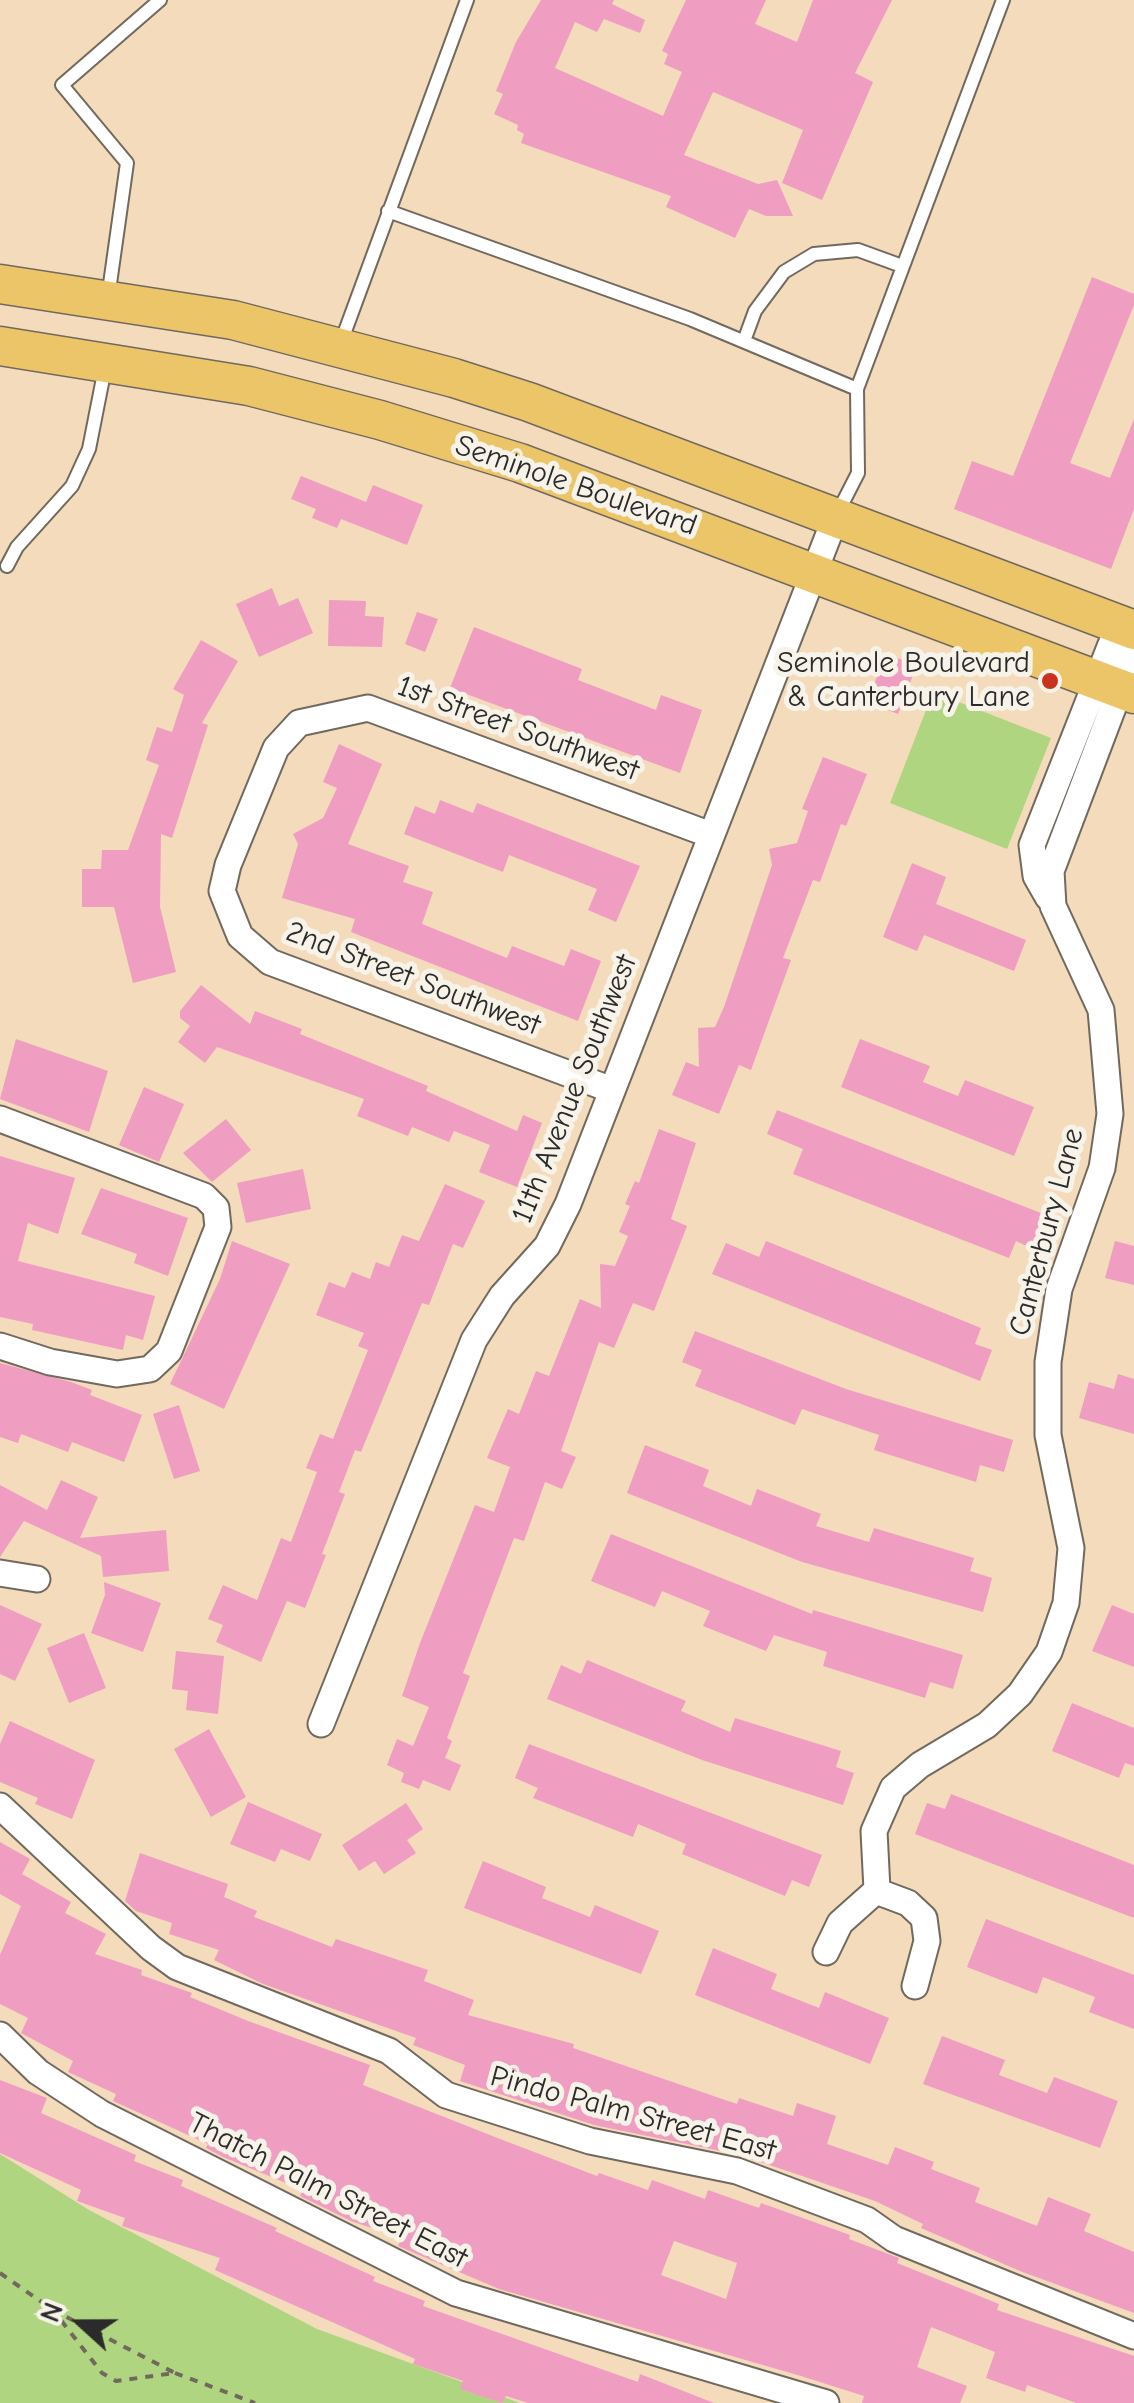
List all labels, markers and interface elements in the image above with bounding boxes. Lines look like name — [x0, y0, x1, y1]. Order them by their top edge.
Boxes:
street label: Seminole Boulevard — [451, 428, 701, 544]
place label: Seminole Boulevard & Canterbury Lane — [777, 646, 1030, 716]
street label: 1st Street Southwest — [392, 669, 644, 789]
marker: Seminole Boulevard & Canterbury Lane — [1039, 670, 1061, 692]
street label: 2nd Street Southwest — [281, 914, 545, 1044]
street label: 11th Avenue Southwest — [505, 950, 645, 1228]
street label: Canterbury Lane — [1002, 1124, 1092, 1340]
street label: Pindo Palm Street East — [486, 2059, 780, 2169]
street label: Thatch Palm Street East — [183, 2105, 473, 2277]
north arrow — [30, 2273, 130, 2373]
text: N — [34, 2298, 70, 2327]

